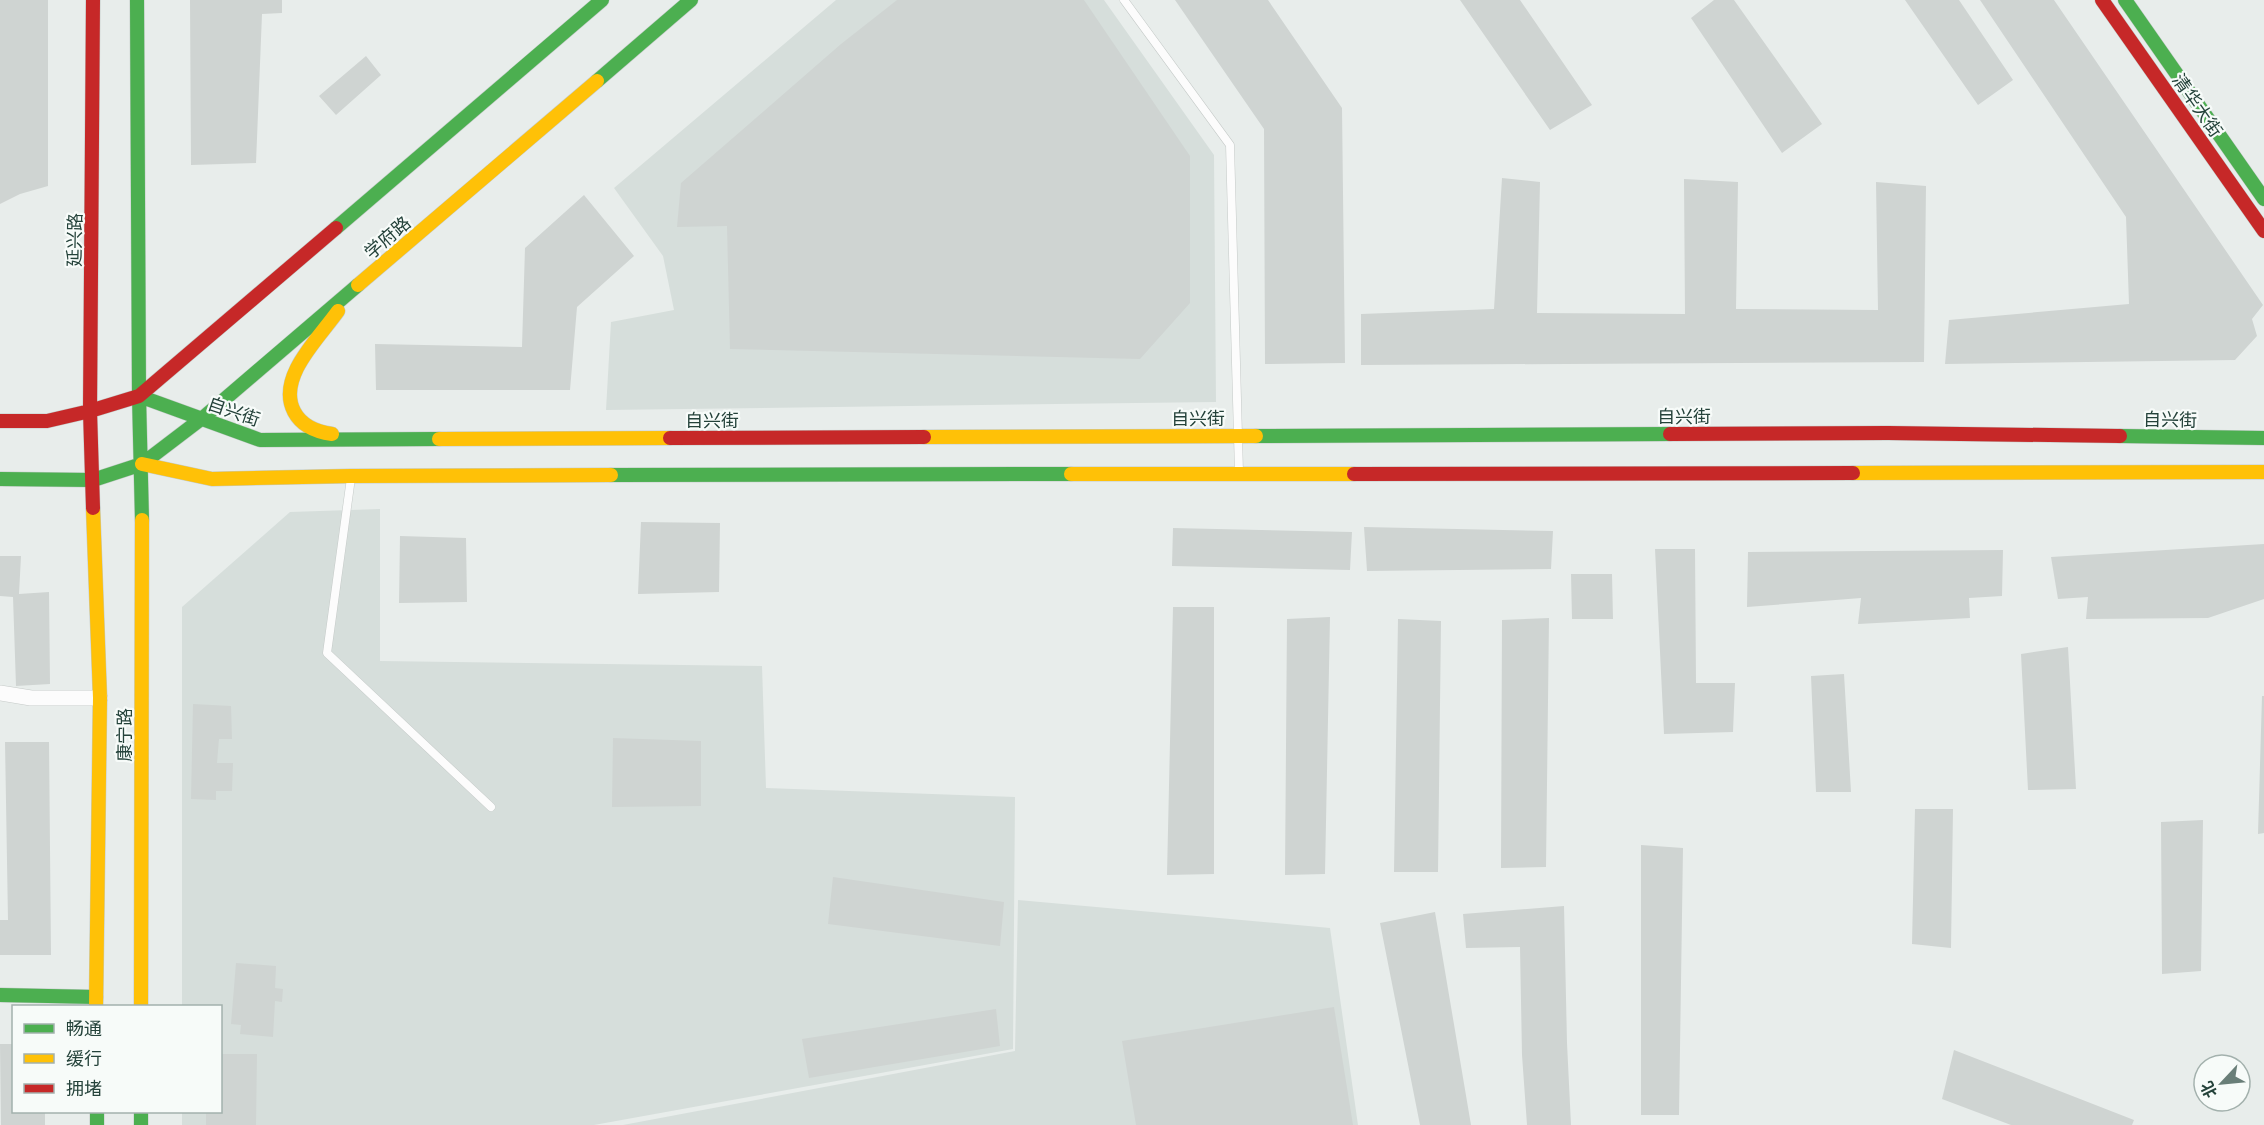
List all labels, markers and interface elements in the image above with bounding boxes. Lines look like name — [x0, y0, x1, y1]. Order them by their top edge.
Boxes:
street label: 清华大街 — [2168, 69, 2228, 141]
street label: 学府路 — [359, 211, 415, 263]
street label: 延兴路 — [63, 213, 85, 267]
street label: 自兴街 — [205, 392, 263, 430]
street label: 自兴街 — [1657, 405, 1711, 427]
street label: 自兴街 — [1171, 407, 1225, 429]
street label: 自兴街 — [2143, 408, 2197, 430]
street label: 自兴街 — [685, 409, 739, 431]
street label: 康宁路 — [113, 708, 135, 762]
legend — [12, 1005, 222, 1113]
text: 畅通 — [66, 1017, 102, 1039]
text: 缓行 — [66, 1047, 102, 1069]
north arrow — [2192, 1053, 2252, 1113]
text: 拥堵 — [66, 1077, 102, 1099]
text: 北 — [2196, 1078, 2220, 1101]

